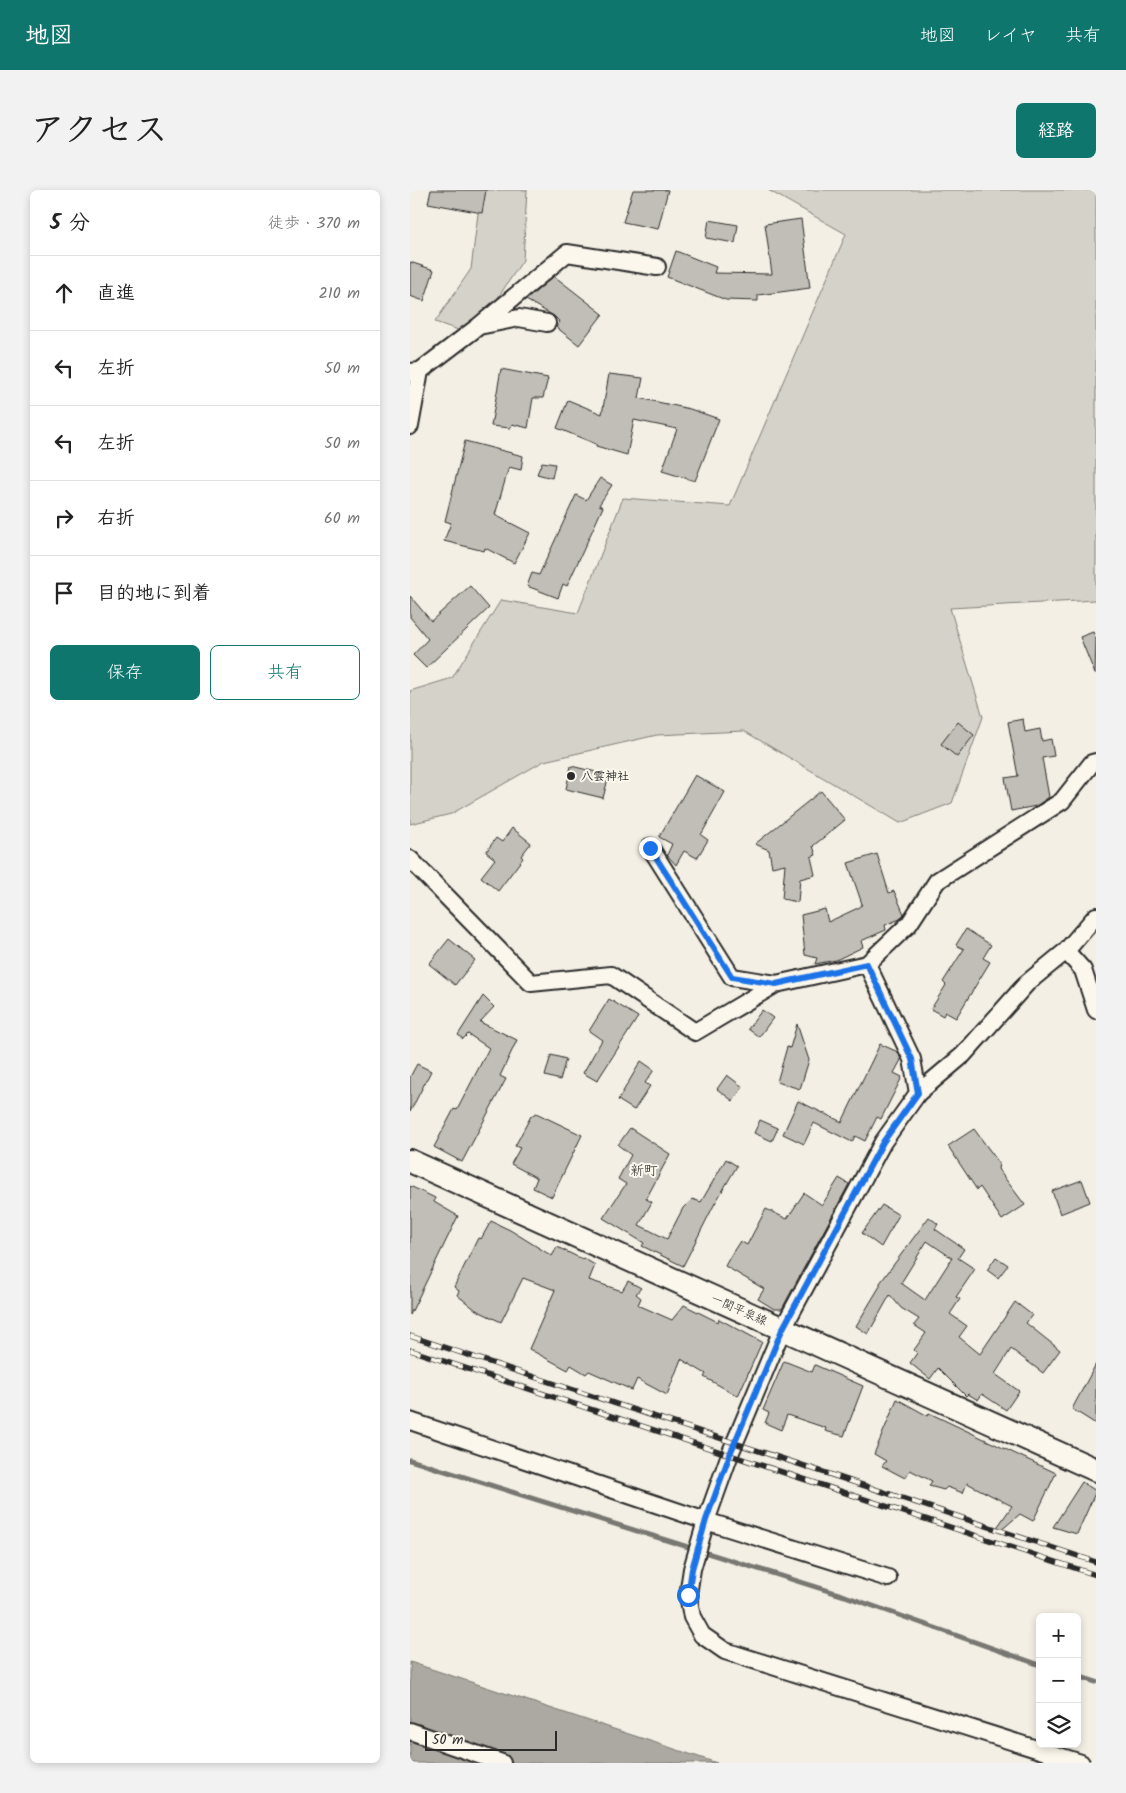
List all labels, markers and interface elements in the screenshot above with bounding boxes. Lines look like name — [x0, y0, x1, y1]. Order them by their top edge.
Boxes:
text: 地図 — [25, 17, 73, 56]
text: 地図 — [920, 22, 956, 51]
text: レイヤ — [984, 22, 1037, 51]
text: 共有 — [1065, 22, 1101, 51]
button: 経路 — [1016, 103, 1096, 158]
text: アクセス — [30, 104, 168, 160]
text: 5 分 — [50, 207, 90, 240]
text: 徒歩 · 370 m — [268, 211, 360, 236]
icon: ahead — [50, 279, 78, 307]
text: 直進 — [97, 279, 135, 309]
text: 210 m — [319, 281, 360, 306]
icon: left — [50, 354, 78, 382]
text: 左折 — [97, 354, 135, 384]
text: 50 m — [324, 356, 360, 381]
icon: left — [50, 429, 78, 457]
text: 左折 — [97, 429, 135, 459]
text: 50 m — [324, 431, 360, 456]
icon: right — [50, 504, 78, 532]
text: 右折 — [97, 504, 135, 534]
text: 60 m — [324, 506, 360, 531]
icon: arrive — [50, 579, 78, 607]
text: 目的地に到着 — [97, 579, 211, 609]
button: 保存 — [50, 645, 200, 700]
button: 共有 — [210, 645, 360, 700]
place label: 八雲神社 — [581, 767, 629, 786]
marker: 八雲神社 — [565, 770, 577, 782]
route end — [639, 837, 662, 860]
district label: 新町 — [630, 1160, 658, 1182]
street label: 一関平泉線 — [708, 1289, 770, 1331]
route start — [677, 1584, 700, 1607]
map controls — [1036, 1613, 1081, 1748]
button: + — [1036, 1613, 1081, 1658]
button: − — [1036, 1658, 1081, 1703]
button: layers — [1036, 1703, 1081, 1748]
scale bar — [425, 1728, 558, 1751]
text: 50 m — [432, 1729, 463, 1751]

